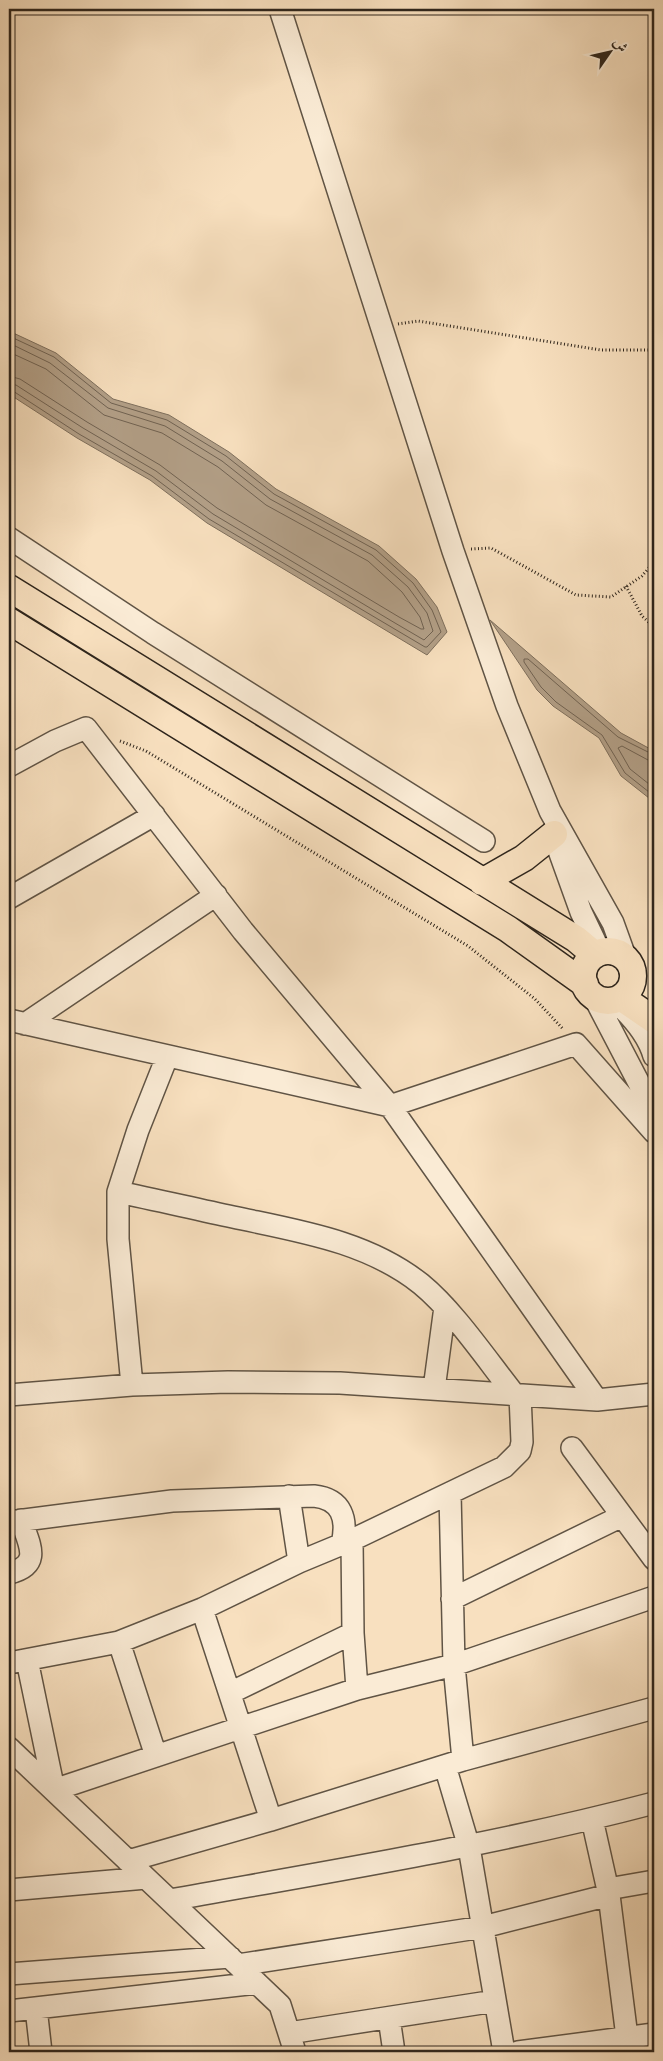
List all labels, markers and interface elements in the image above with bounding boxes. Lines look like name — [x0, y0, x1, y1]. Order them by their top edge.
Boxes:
north arrow — [586, 28, 636, 78]
text: ش — [609, 34, 631, 56]

